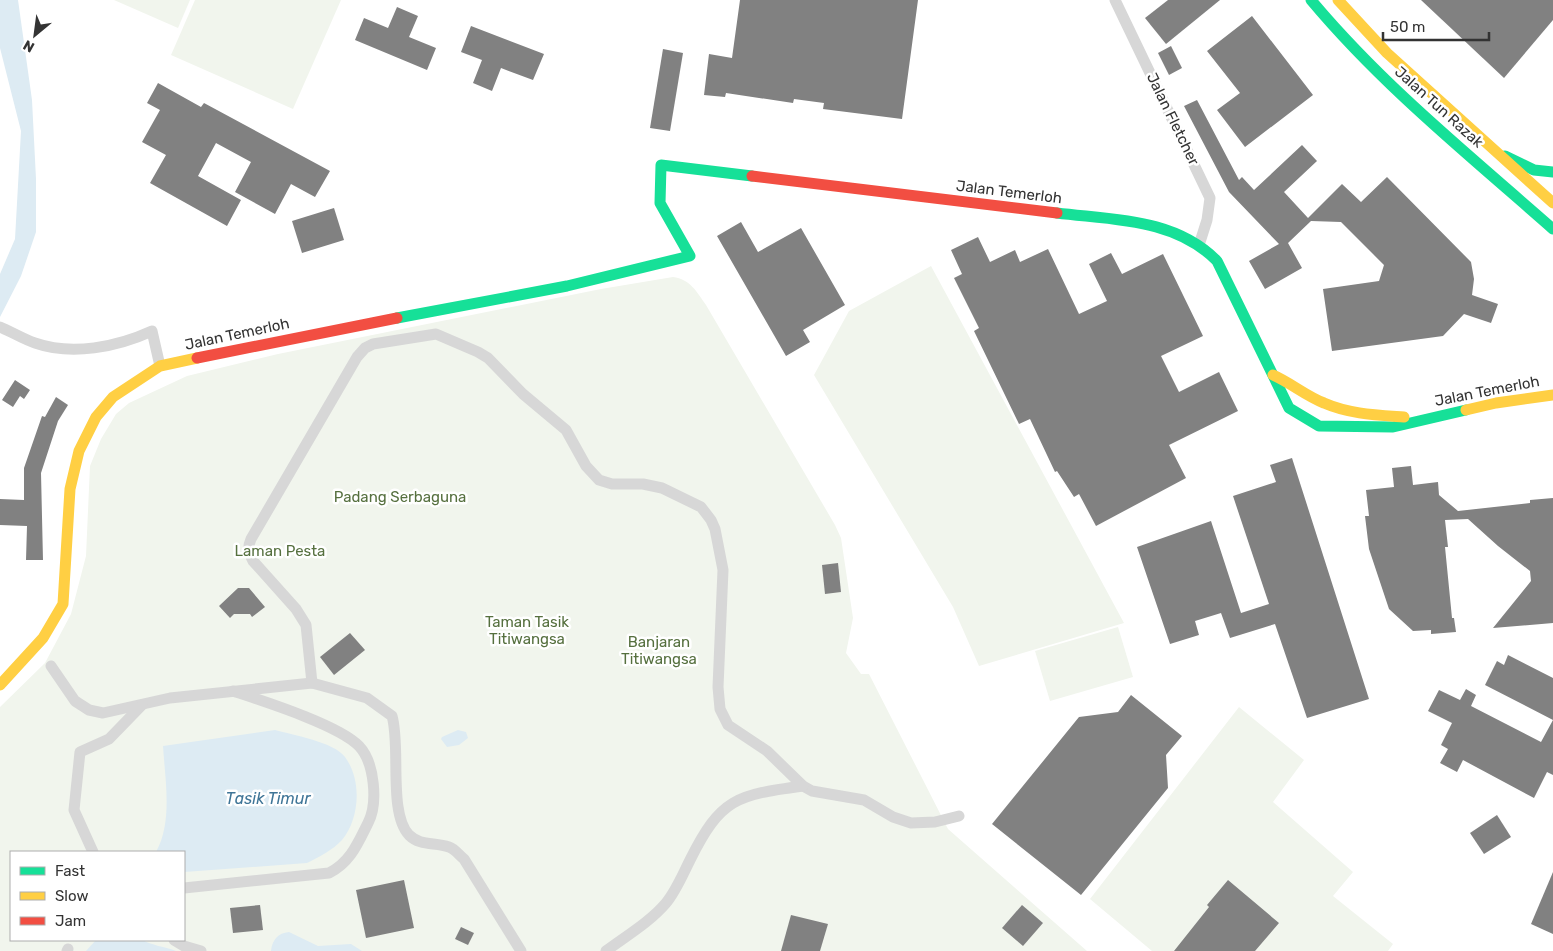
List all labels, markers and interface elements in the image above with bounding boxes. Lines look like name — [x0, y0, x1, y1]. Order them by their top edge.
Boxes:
north arrow — [10, 10, 60, 60]
scale bar — [1383, 10, 1489, 42]
text: 50 m — [1390, 18, 1425, 36]
text: N — [20, 36, 37, 56]
street label: Jalan Tun Razak — [1391, 62, 1487, 152]
street label: Jalan Fletcher — [1143, 70, 1203, 168]
street label: Jalan Temerloh — [955, 177, 1063, 207]
street label: Jalan Temerloh — [183, 314, 291, 354]
street label: Jalan Temerloh — [1433, 372, 1541, 410]
park label: Padang Serbaguna — [334, 488, 466, 506]
park label: Laman Pesta — [235, 542, 325, 560]
park label: Taman Tasik Titiwangsa — [485, 613, 569, 648]
park label: Banjaran Titiwangsa — [621, 633, 697, 668]
water label: Tasik Timur — [225, 789, 311, 808]
legend — [10, 851, 185, 941]
text: Fast — [55, 862, 85, 880]
text: Slow — [55, 887, 88, 905]
text: Jam — [55, 912, 86, 930]

